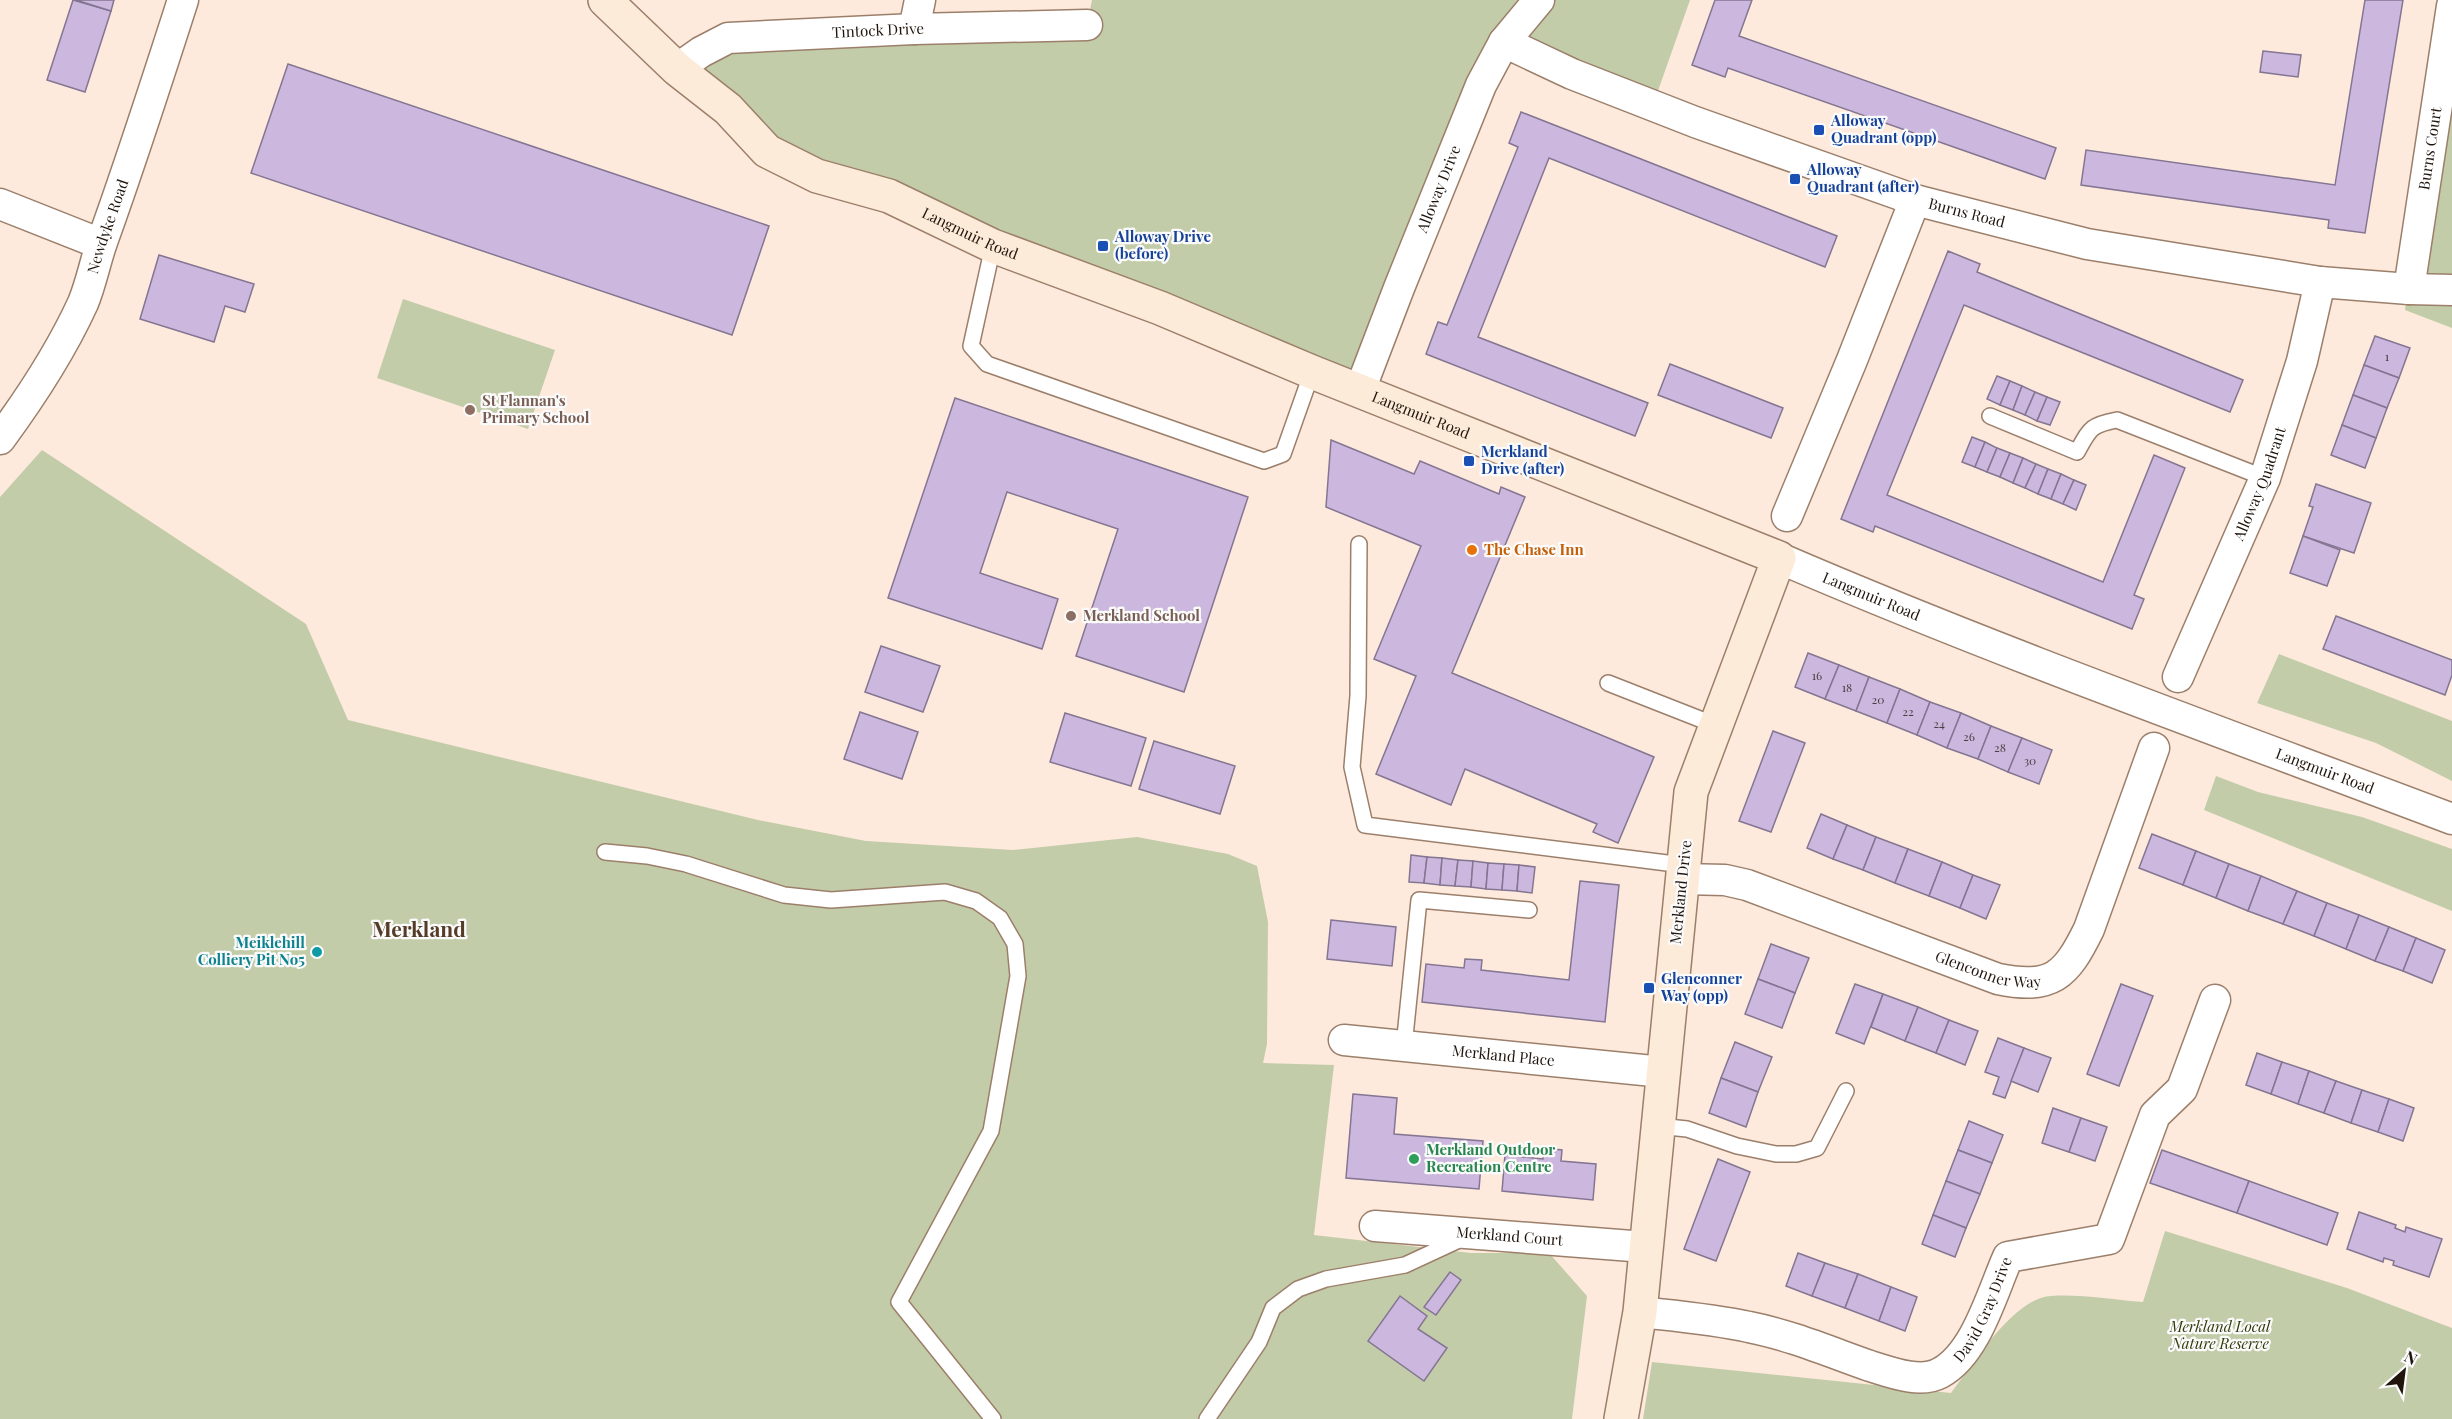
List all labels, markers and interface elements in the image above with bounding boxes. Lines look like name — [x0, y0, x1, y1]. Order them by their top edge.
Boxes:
street label: Tintock Drive — [831, 18, 924, 42]
street label: Burns Court — [2413, 105, 2446, 191]
place label: Alloway Quadrant (opp) — [1830, 110, 1937, 147]
marker: Alloway Quadrant (opp) — [1812, 123, 1826, 137]
street label: Alloway Drive — [1411, 142, 1465, 236]
place label: Alloway Quadrant (after) — [1806, 159, 1919, 196]
marker: Alloway Quadrant (after) — [1788, 172, 1802, 186]
street label: Newdyke Road — [82, 176, 132, 276]
street label: Burns Road — [1927, 193, 2008, 232]
street label: Langmuir Road — [919, 202, 1021, 264]
place label: Alloway Drive (before) — [1114, 226, 1211, 263]
marker: Alloway Drive (before) — [1096, 239, 1110, 253]
house number: 1 — [2385, 348, 2390, 364]
street label: Langmuir Road — [1369, 386, 1473, 443]
place label: St Flannan's Primary School — [482, 390, 590, 427]
marker: St Flannan's Primary School — [463, 403, 477, 417]
street label: Alloway Quadrant — [2228, 424, 2290, 544]
place label: Merkland Drive (after) — [1481, 441, 1565, 478]
marker: Merkland Drive (after) — [1462, 454, 1476, 468]
place label: The Chase Inn — [1484, 539, 1584, 559]
marker: The Chase Inn — [1465, 543, 1479, 557]
street label: Langmuir Road — [1820, 567, 1924, 625]
place label: Merkland School — [1083, 605, 1200, 625]
marker: Merkland School — [1064, 609, 1078, 623]
house number: 16 — [1812, 667, 1822, 683]
house number: 18 — [1842, 679, 1852, 695]
house number: 20 — [1872, 691, 1884, 707]
house number: 22 — [1902, 703, 1914, 719]
house number: 24 — [1933, 715, 1945, 731]
house number: 26 — [1963, 728, 1975, 744]
house number: 28 — [1994, 739, 2006, 755]
street label: Langmuir Road — [2273, 743, 2378, 798]
house number: 30 — [2024, 752, 2036, 768]
street label: Merkland Drive — [1665, 839, 1695, 945]
district label: Merkland — [372, 914, 466, 942]
place label: Meiklehill Colliery Pit No5 — [198, 932, 305, 969]
marker: Meiklehill Colliery Pit No5 — [310, 945, 324, 959]
street label: Glenconner Way — [1933, 945, 2043, 992]
place label: Glenconner Way (opp) — [1660, 968, 1742, 1005]
marker: Glenconner Way (opp) — [1642, 981, 1656, 995]
street label: Merkland Place — [1451, 1040, 1556, 1070]
place label: Merkland Outdoor Recreation Centre — [1426, 1139, 1555, 1176]
marker: Merkland Outdoor Recreation Centre — [1407, 1152, 1421, 1166]
street label: Merkland Court — [1456, 1221, 1565, 1250]
street label: David Gray Drive — [1948, 1253, 2016, 1366]
park label: Merkland Local Nature Reserve — [2169, 1316, 2271, 1353]
north arrow — [2374, 1341, 2434, 1401]
text: N — [2401, 1345, 2422, 1370]

